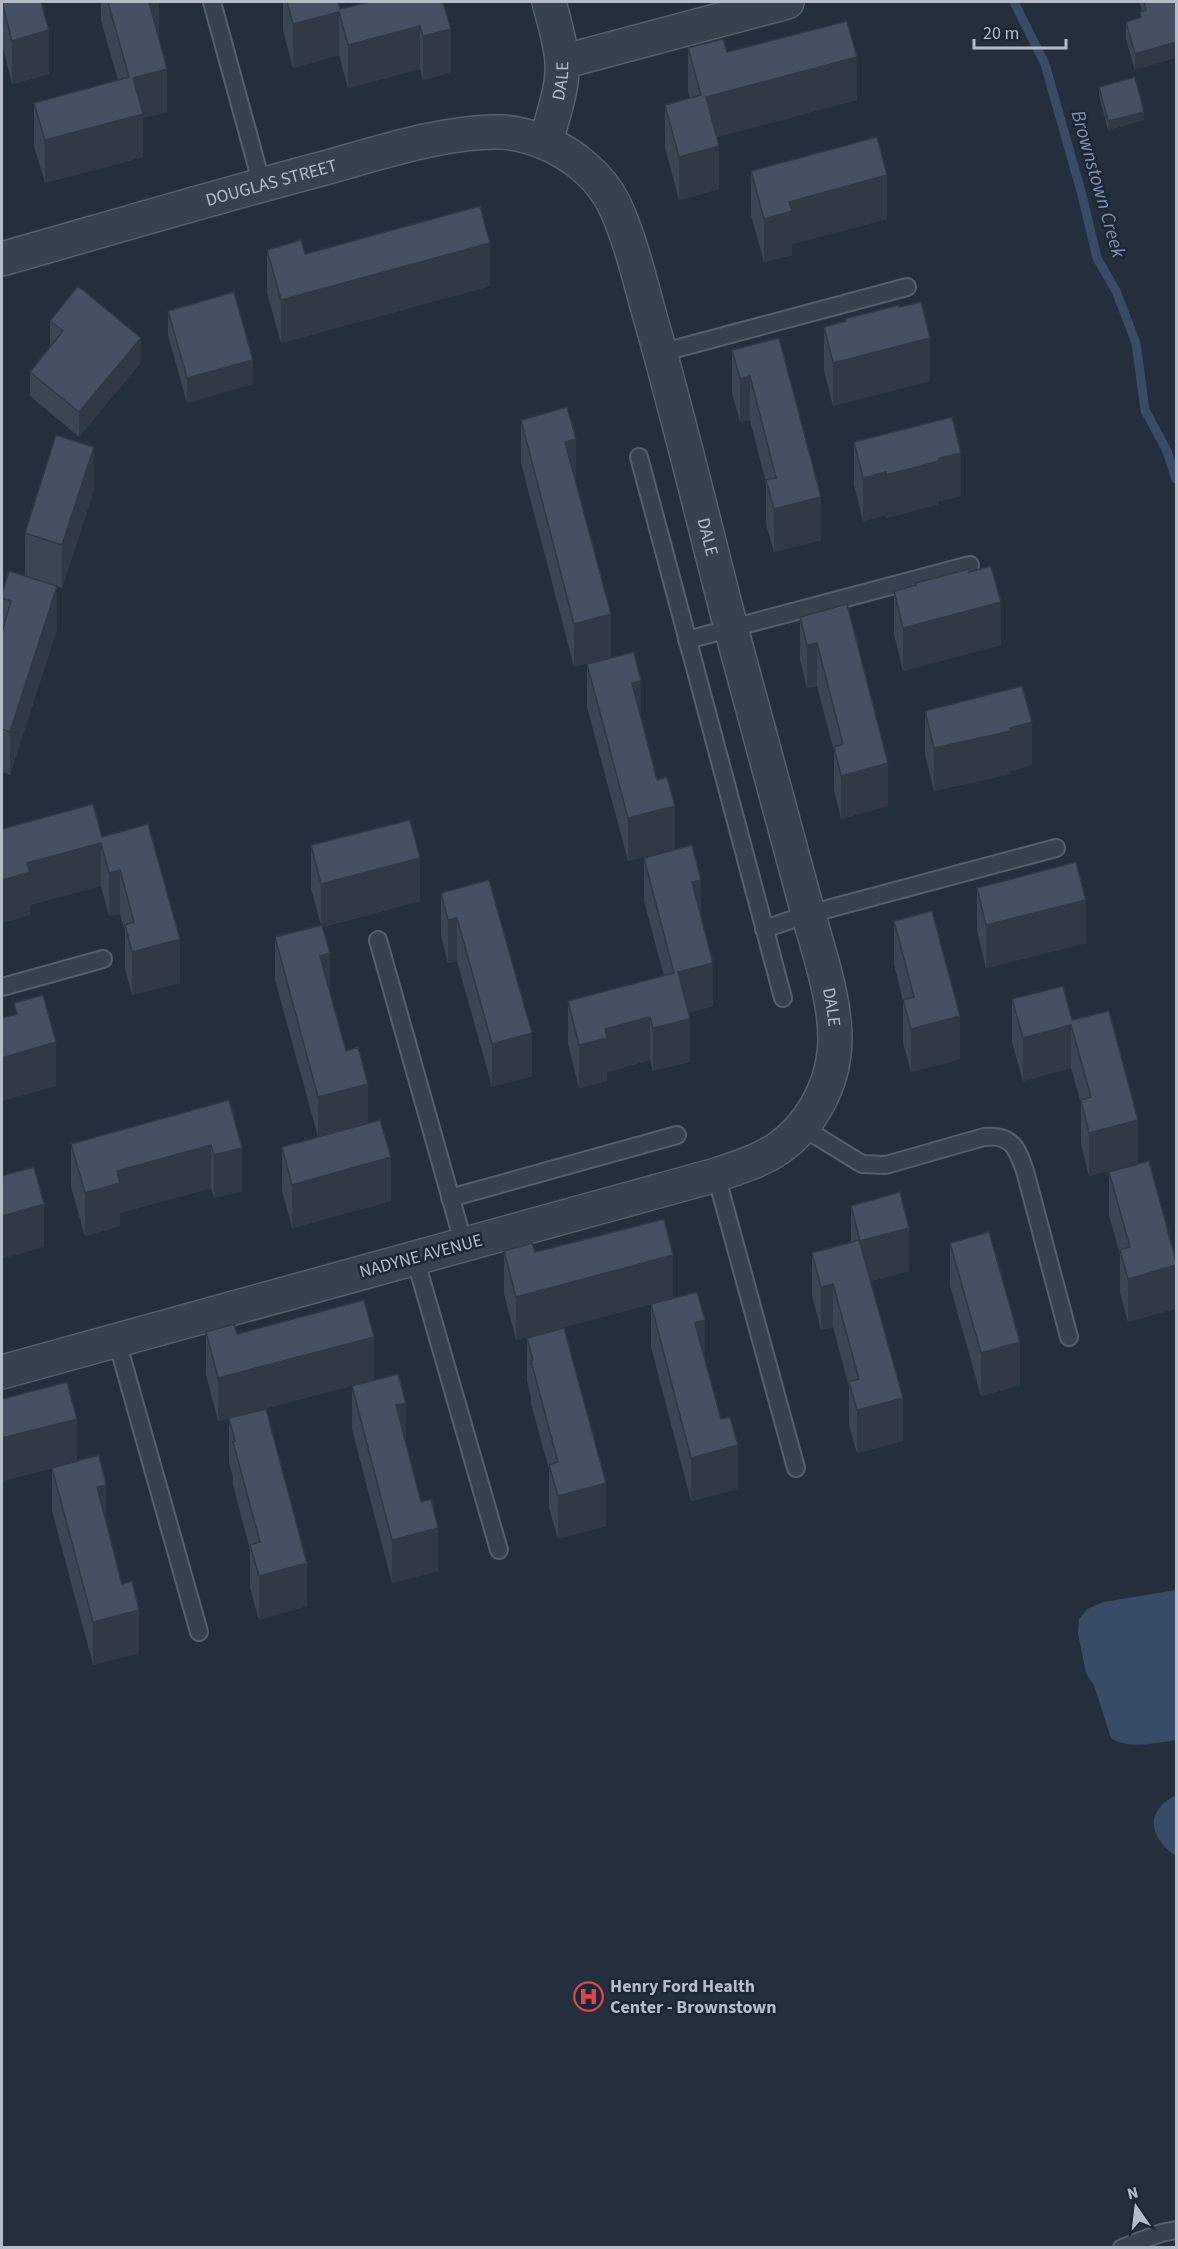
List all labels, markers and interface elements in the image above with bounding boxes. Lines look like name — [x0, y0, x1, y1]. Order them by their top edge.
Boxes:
scale bar — [974, 12, 1066, 50]
text: 20 m — [983, 21, 1019, 46]
street label: DALE — [545, 61, 575, 103]
water label: Brownstown Creek — [1064, 107, 1133, 261]
street label: DOUGLAS STREET — [203, 152, 340, 213]
street label: DALE — [691, 515, 725, 559]
street label: DALE — [816, 985, 847, 1028]
street label: NADYNE AVENUE — [357, 1228, 485, 1284]
place label: Henry Ford Health Center - Brownstown — [610, 1974, 777, 2020]
hospital icon: Henry Ford Health Center - Brownstown — [573, 1980, 605, 2012]
north arrow — [1106, 2177, 1166, 2237]
text: N — [1125, 2181, 1140, 2205]

